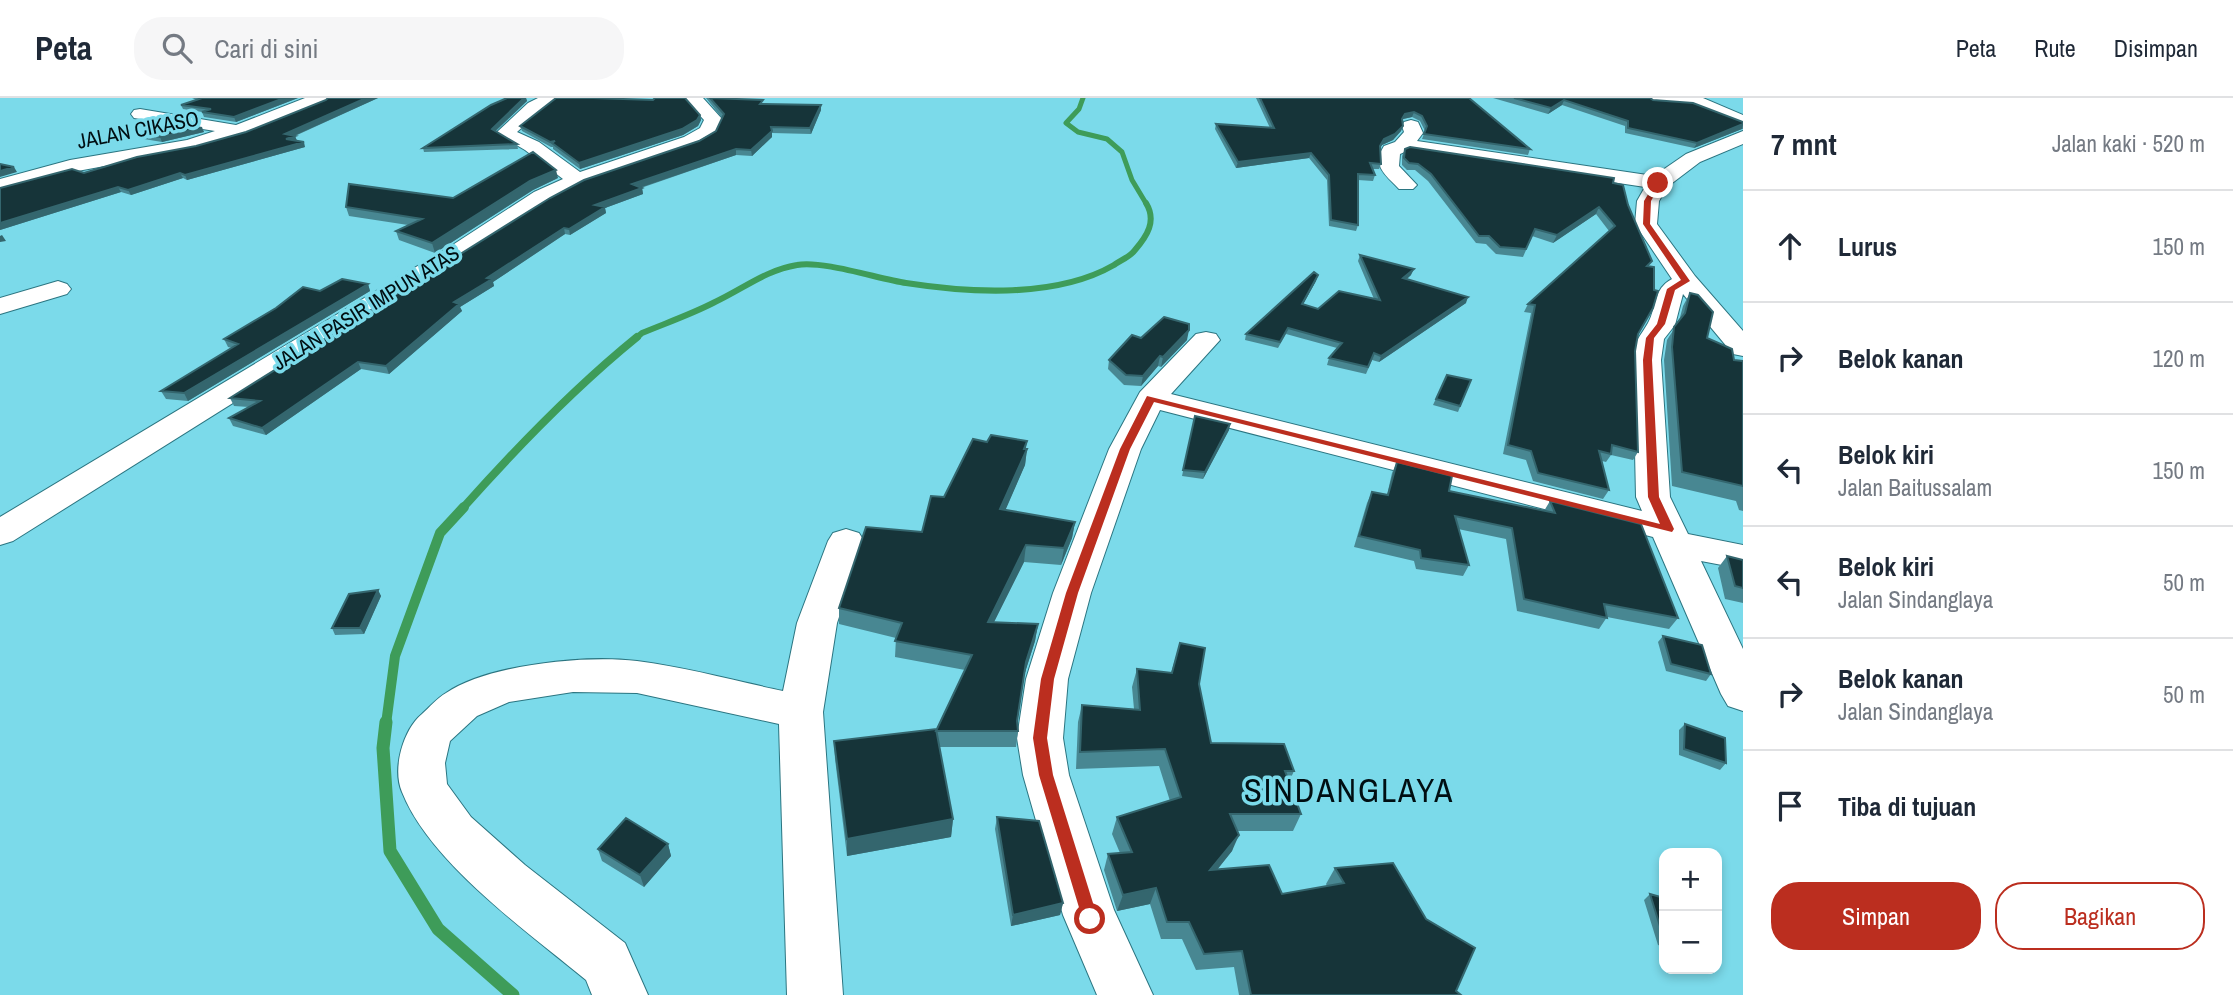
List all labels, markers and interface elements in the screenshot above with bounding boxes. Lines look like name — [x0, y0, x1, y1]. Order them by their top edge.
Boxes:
search box — [134, 17, 624, 80]
text: Peta — [35, 26, 92, 70]
icon: search — [158, 29, 196, 67]
text: Cari di sini — [214, 31, 318, 66]
text: Peta — [1956, 32, 1996, 64]
text: Rute — [2034, 32, 2076, 64]
text: Disimpan — [2114, 32, 2198, 64]
street label: JALAN CIKASO — [75, 103, 201, 156]
text: 7 mnt — [1771, 124, 1837, 164]
text: Jalan kaki · 520 m — [2052, 128, 2205, 159]
route end — [1642, 167, 1673, 198]
icon: ahead — [1771, 227, 1809, 265]
text: Lurus — [1838, 229, 1897, 264]
text: 150 m — [2153, 231, 2205, 262]
street label: JALAN PASIR IMPUN ATAS — [267, 238, 465, 377]
icon: right — [1771, 339, 1809, 377]
text: Belok kanan — [1838, 341, 1964, 376]
text: 120 m — [2153, 343, 2205, 374]
text: Belok kiri — [1838, 437, 1934, 472]
icon: left — [1771, 451, 1809, 489]
text: 150 m — [2153, 455, 2205, 486]
text: Jalan Baitussalam — [1838, 472, 1992, 503]
text: Belok kiri — [1838, 549, 1934, 584]
icon: left — [1771, 563, 1809, 601]
text: 50 m — [2163, 567, 2205, 598]
text: Jalan Sindanglaya — [1838, 584, 1993, 615]
text: Belok kanan — [1838, 661, 1964, 696]
icon: right — [1771, 675, 1809, 713]
text: 50 m — [2163, 679, 2205, 710]
text: Jalan Sindanglaya — [1838, 696, 1993, 727]
district label: SINDANGLAYA — [1244, 768, 1454, 812]
icon: arrive — [1771, 787, 1809, 825]
text: Tiba di tujuan — [1838, 789, 1976, 824]
map controls — [1659, 848, 1722, 974]
button: + — [1659, 848, 1722, 911]
button: Simpan — [1771, 882, 1981, 950]
button: Bagikan — [1995, 882, 2205, 950]
route start — [1074, 903, 1105, 934]
button: − — [1659, 911, 1722, 974]

